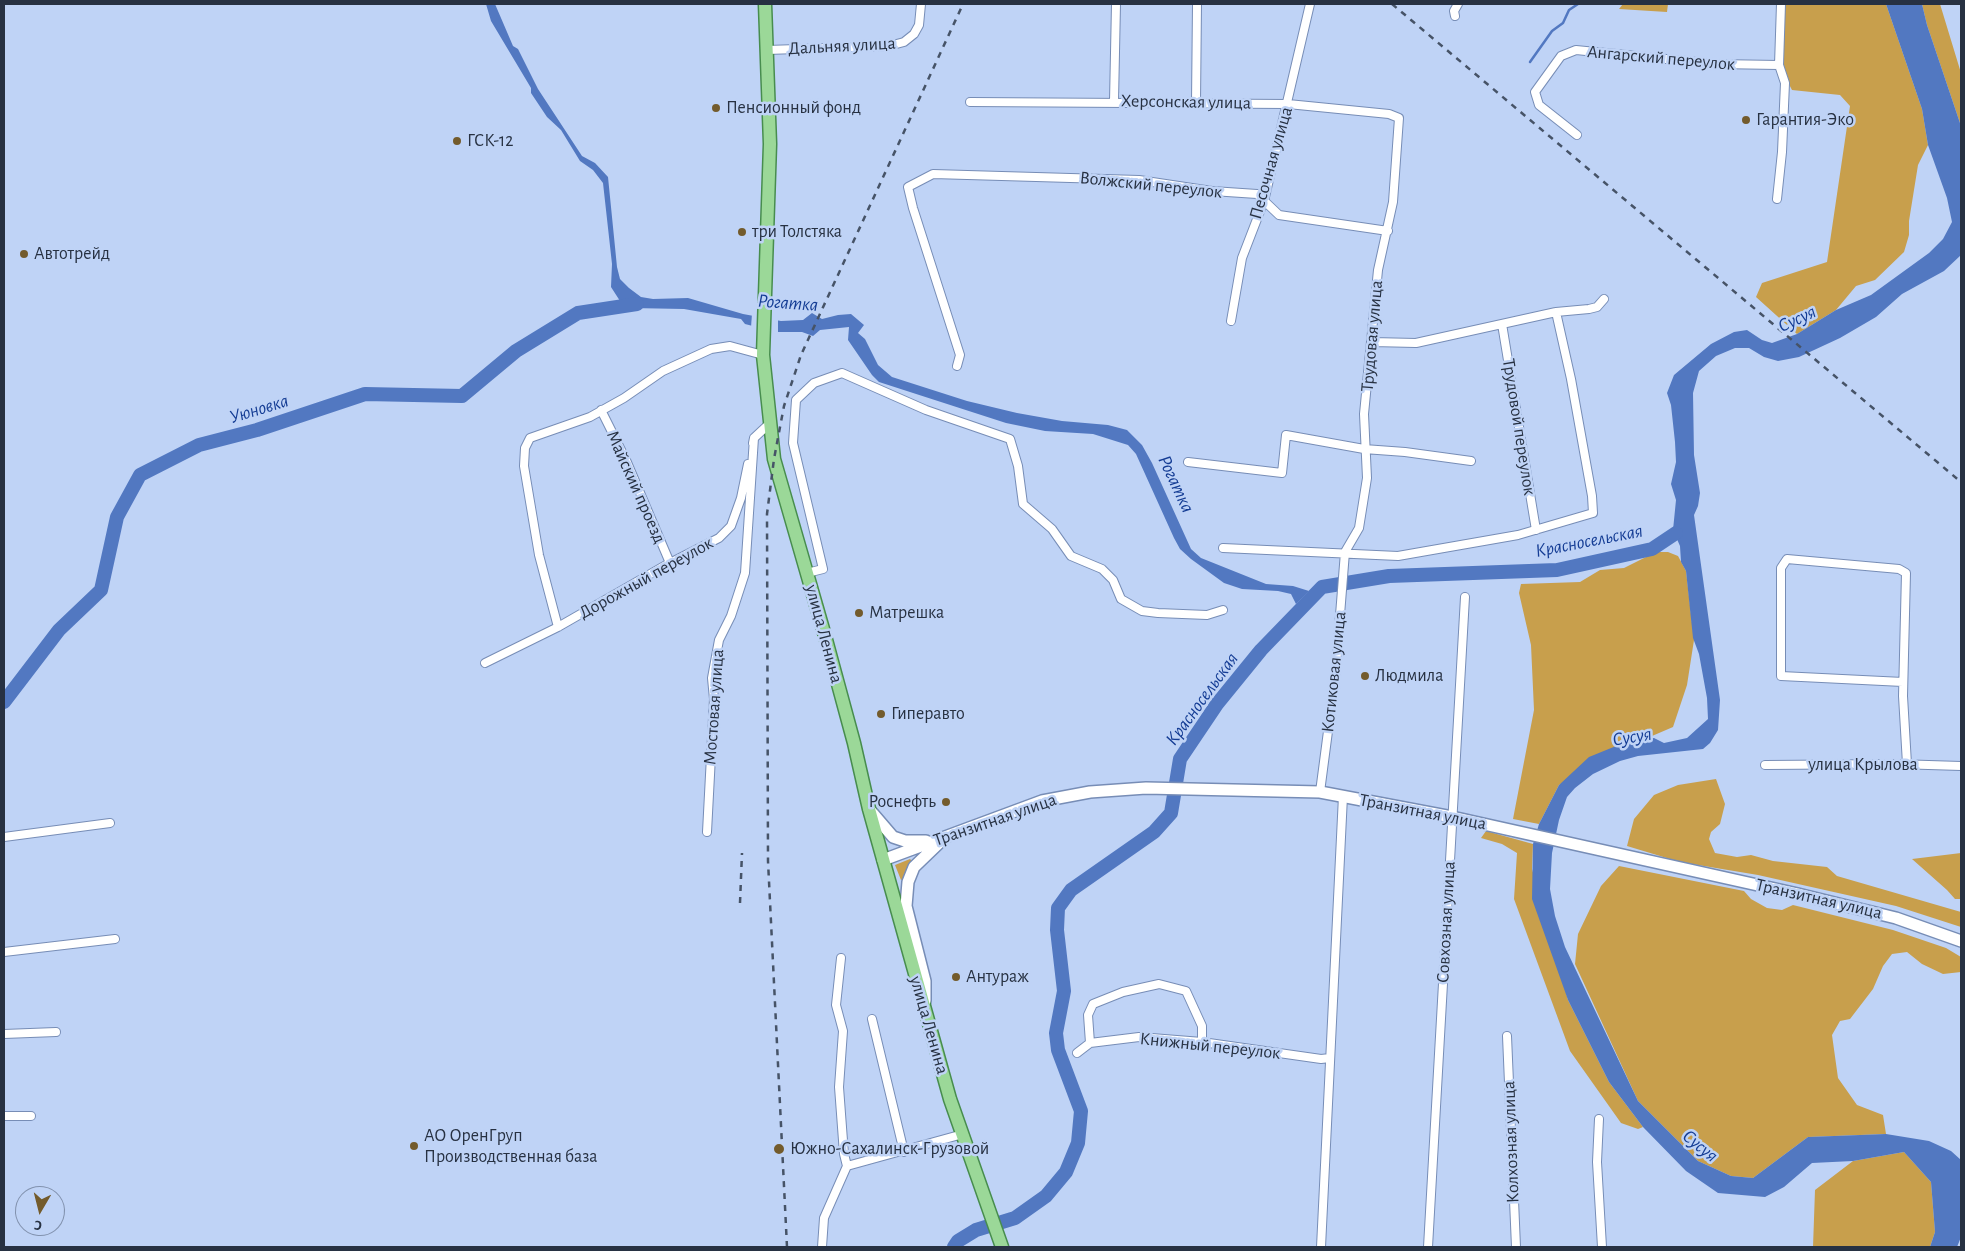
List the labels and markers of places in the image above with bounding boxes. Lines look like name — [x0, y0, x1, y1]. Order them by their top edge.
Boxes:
place label: Пенсионный фонд — [726, 97, 861, 119]
marker: Пенсионный фонд — [710, 102, 722, 114]
place label: Гарантия-Эко — [1756, 109, 1854, 131]
marker: Гарантия-Эко — [1740, 114, 1752, 126]
place label: ГСК-12 — [467, 130, 513, 152]
marker: ГСК-12 — [451, 135, 463, 147]
place label: три Толстяка — [752, 221, 842, 243]
marker: три Толстяка — [736, 226, 748, 238]
place label: Автотрейд — [34, 243, 110, 265]
marker: Автотрейд — [18, 248, 30, 260]
place label: Матрешка — [869, 602, 944, 624]
marker: Матрешка — [853, 607, 865, 619]
place label: Людмила — [1375, 665, 1443, 687]
marker: Людмила — [1359, 670, 1371, 682]
place label: Гиперавто — [891, 703, 965, 725]
marker: Гиперавто — [875, 708, 887, 720]
place label: Роснефть — [869, 791, 936, 813]
marker: Роснефть — [940, 796, 952, 808]
place label: Антураж — [966, 966, 1029, 988]
marker: Антураж — [950, 971, 962, 983]
place label: АО ОренГруп Производственная база — [424, 1125, 598, 1168]
place label: Южно-Сахалинск-Грузовой — [790, 1138, 989, 1160]
marker: АО ОренГруп Производственная база — [408, 1140, 420, 1152]
marker: Южно-Сахалинск-Грузовой — [772, 1142, 786, 1156]

